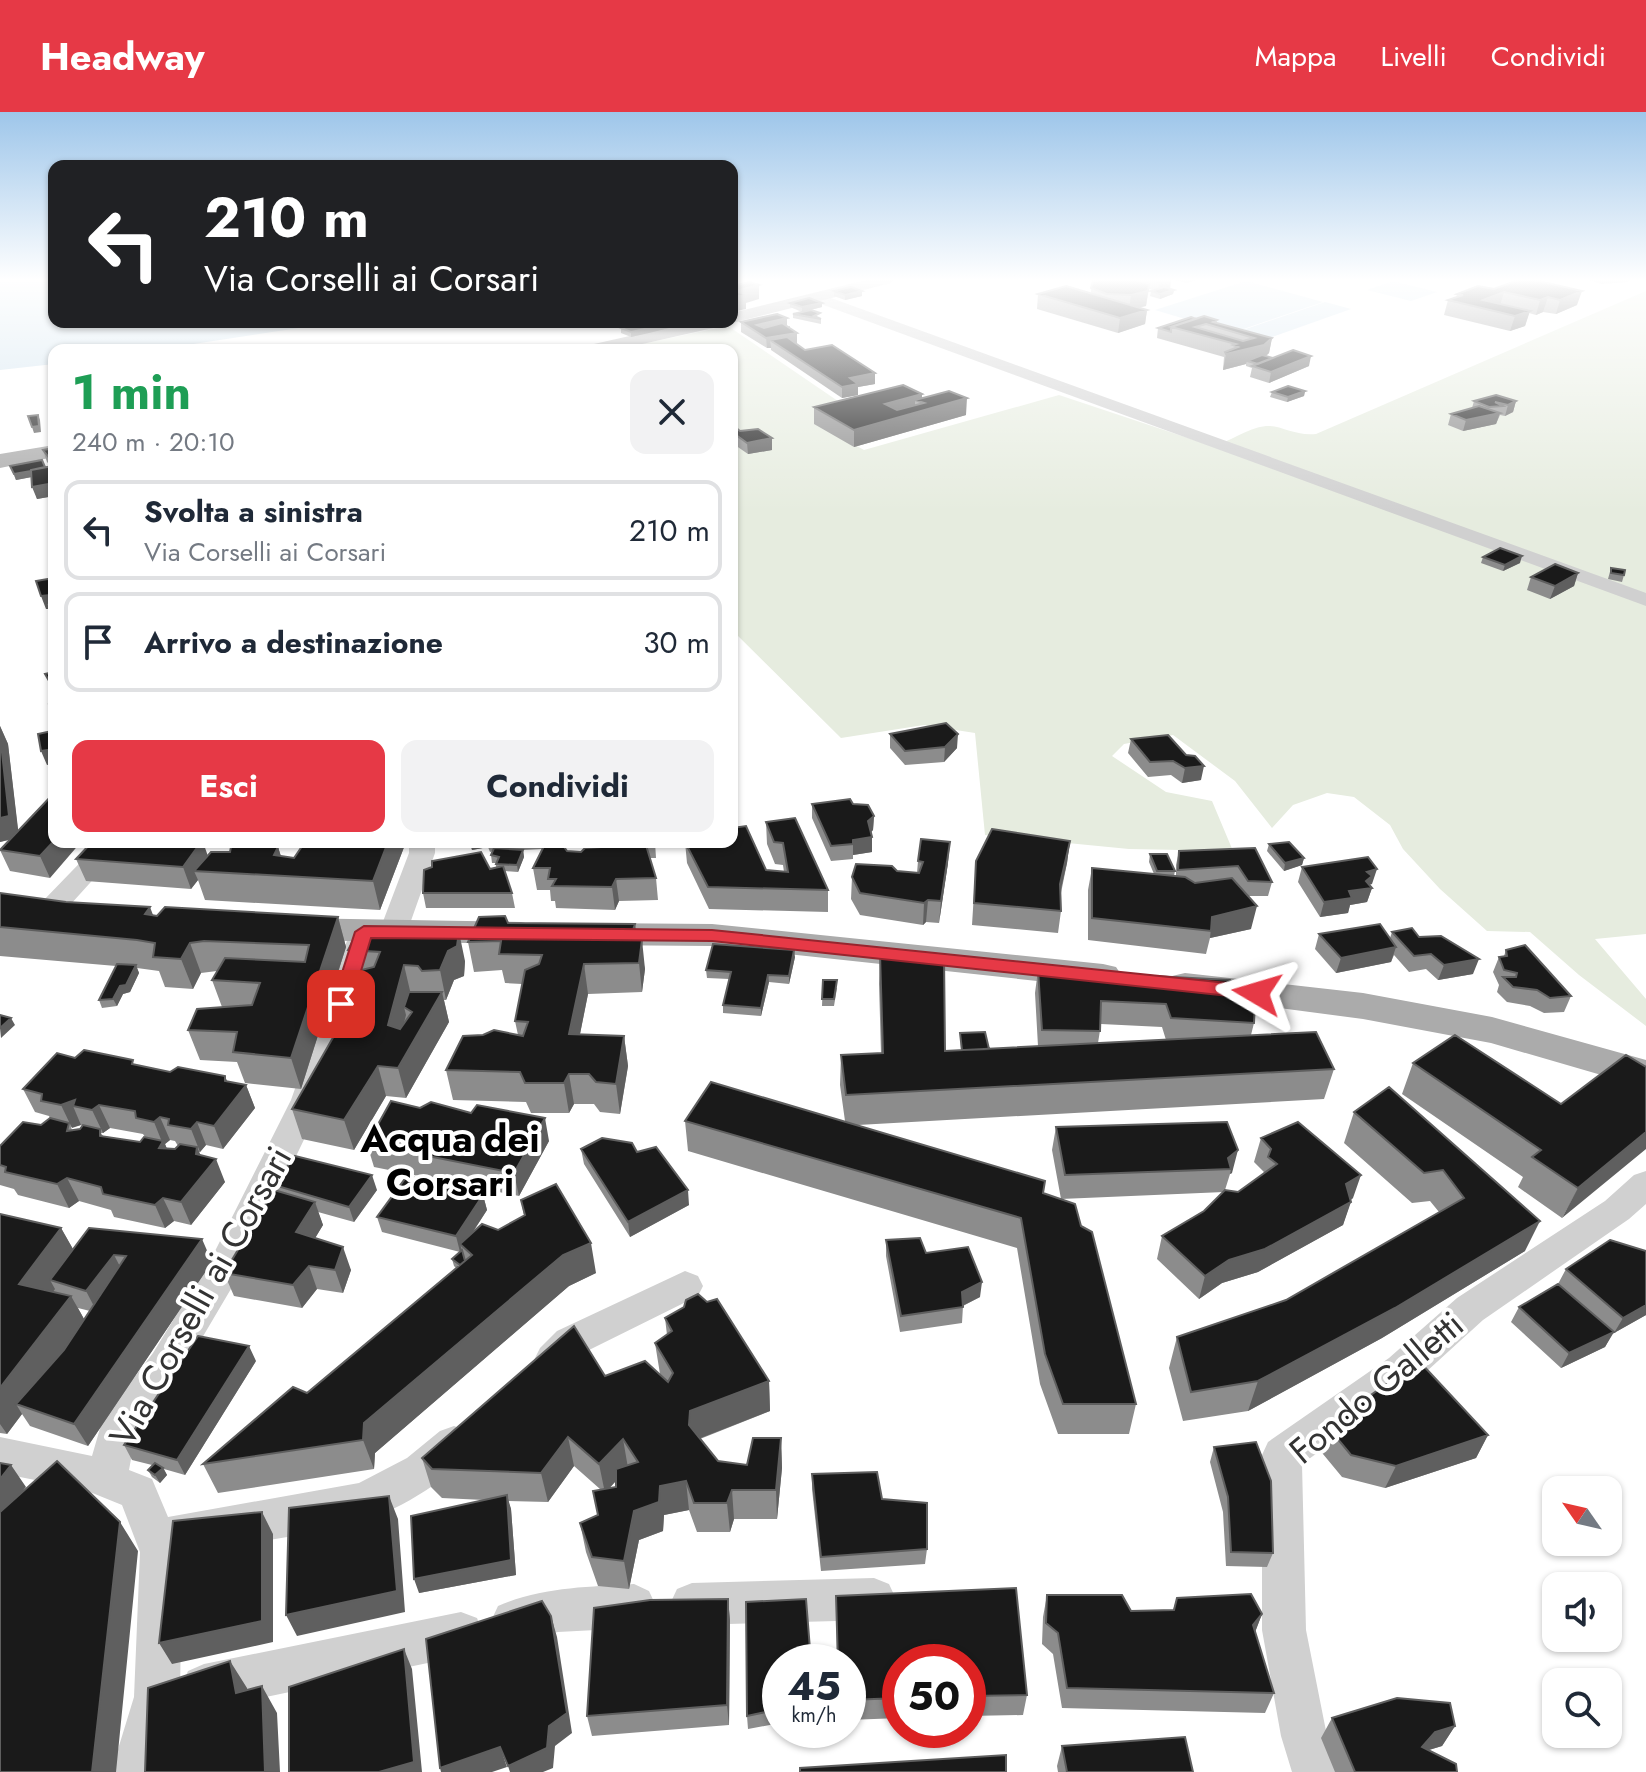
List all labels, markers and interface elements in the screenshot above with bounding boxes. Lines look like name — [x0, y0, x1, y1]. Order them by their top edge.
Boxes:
text: Headway — [40, 29, 205, 84]
text: Mappa — [1255, 36, 1336, 77]
text: Livelli — [1380, 36, 1447, 77]
text: Condividi — [1491, 36, 1606, 77]
text: 210 m — [204, 177, 369, 258]
icon: left — [72, 192, 176, 296]
text: Via Corselli ai Corsari — [204, 252, 539, 304]
text: 1 min — [72, 358, 191, 427]
button: close — [630, 370, 714, 454]
text: 240 m · 20:10 — [72, 423, 235, 461]
text: Svolta a sinistra — [144, 490, 363, 533]
icon: left — [76, 508, 120, 552]
text: 210 m — [629, 509, 710, 552]
text: Via Corselli ai Corsari — [144, 533, 386, 571]
icon: arrive — [76, 620, 120, 664]
text: Arrivo a destinazione — [144, 621, 443, 664]
text: 30 m — [643, 621, 710, 664]
button: Esci — [72, 740, 385, 832]
button: Condividi — [401, 740, 714, 832]
position arrow — [1215, 951, 1299, 1035]
pin — [307, 970, 375, 1038]
icon: arrive — [319, 982, 363, 1026]
district label: Acqua dei Corsari — [359, 1111, 540, 1210]
street label: Via Corselli ai Corsari — [96, 1137, 304, 1455]
street label: Fondo Galletti — [1278, 1298, 1474, 1476]
north arrow — [1542, 1476, 1622, 1556]
map controls — [1542, 1476, 1622, 1748]
button: sound — [1542, 1572, 1622, 1652]
speed limit sign: 50 — [882, 1644, 986, 1748]
text: 45 — [787, 1657, 841, 1715]
button: search — [1542, 1668, 1622, 1748]
text: km/h — [791, 1701, 837, 1730]

